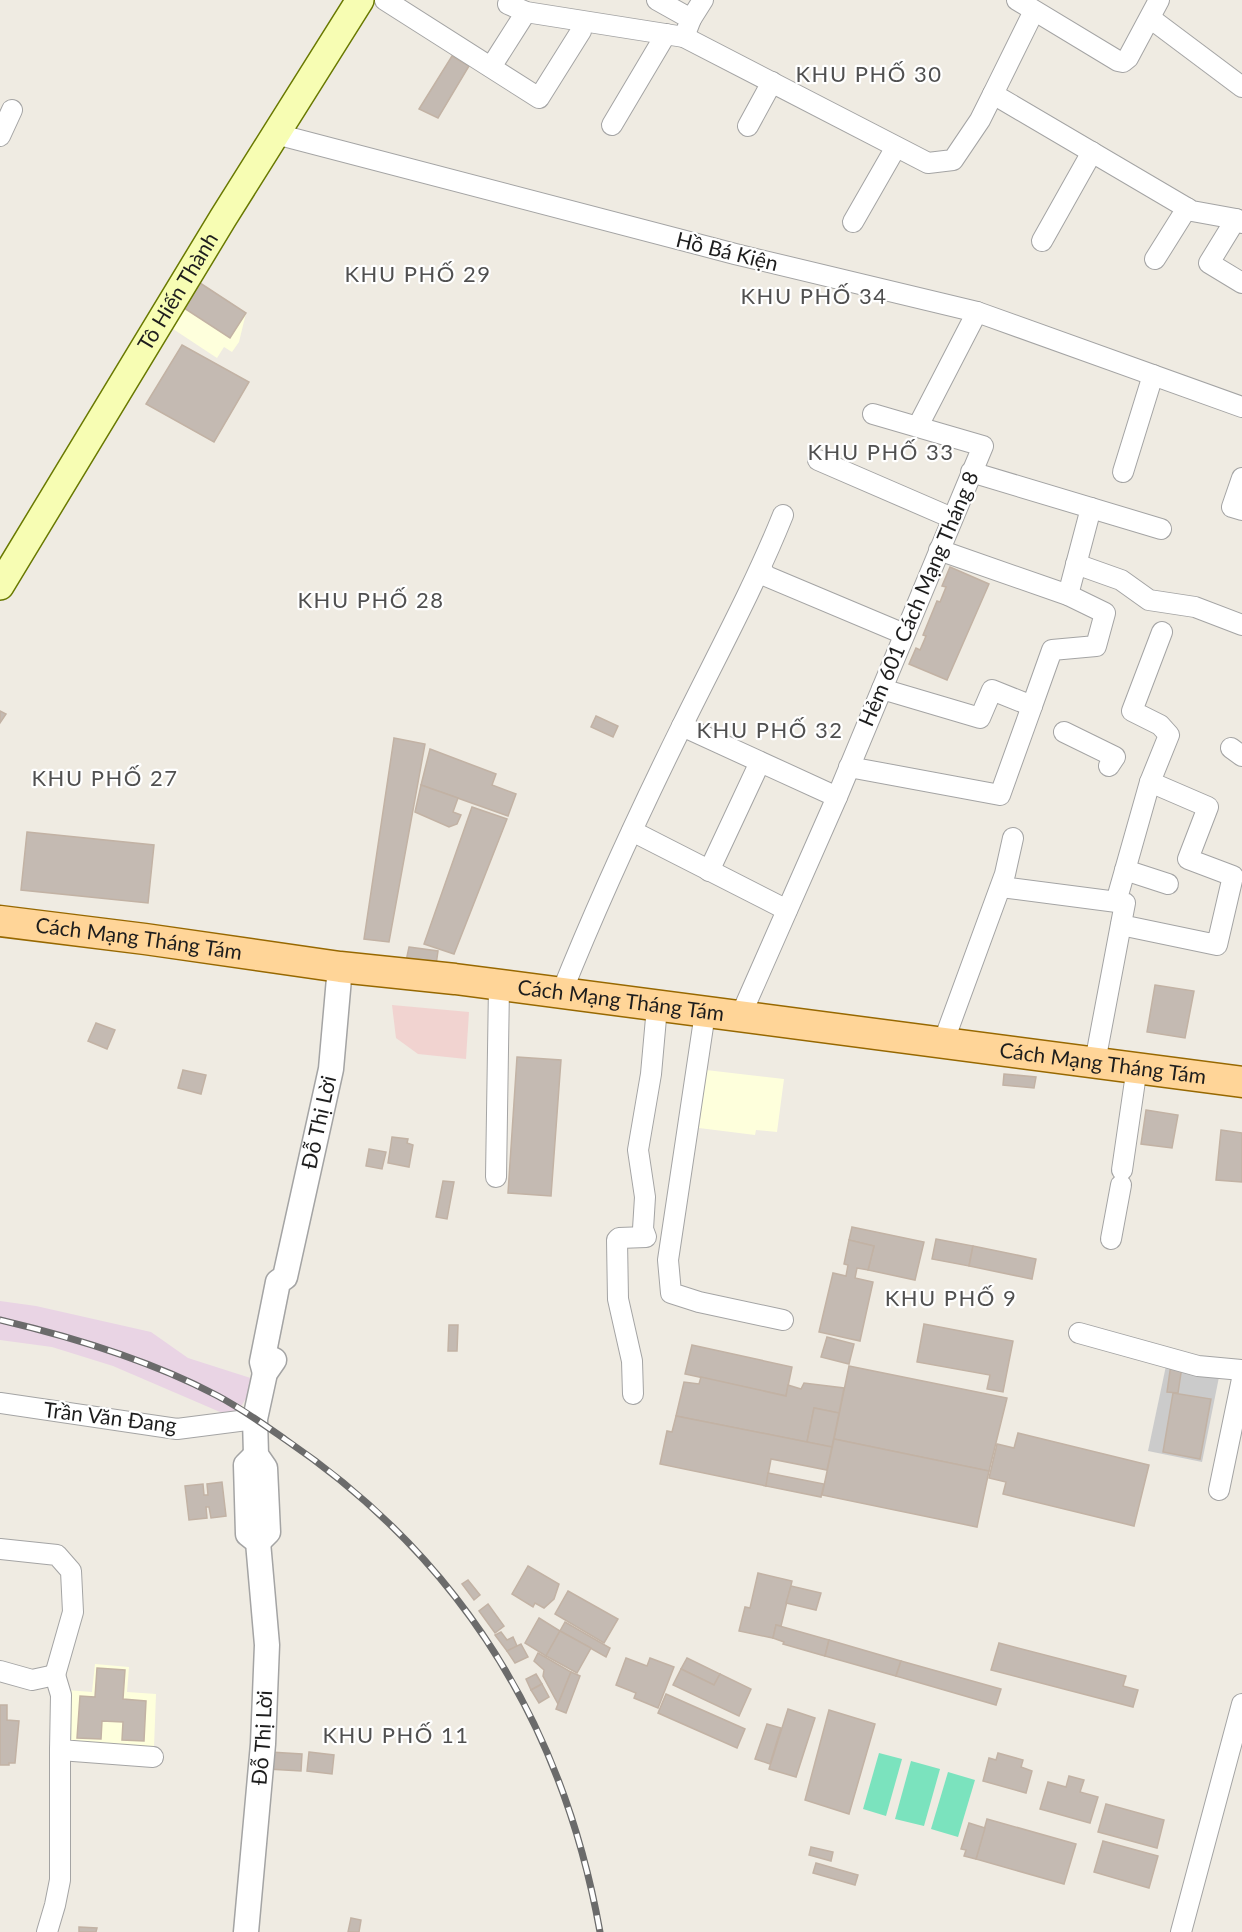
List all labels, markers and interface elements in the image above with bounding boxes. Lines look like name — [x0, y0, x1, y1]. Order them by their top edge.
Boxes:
district label: KHU PHỐ 30 — [796, 60, 942, 87]
street label: Hồ Bá Kiện — [674, 226, 781, 275]
street label: Tô Hiến Thành — [132, 227, 222, 355]
district label: KHU PHỐ 29 — [345, 260, 491, 287]
district label: KHU PHỐ 34 — [741, 282, 887, 309]
district label: KHU PHỐ 33 — [808, 438, 954, 465]
street label: Hẻm 601 Cách Mạng Tháng 8 — [852, 467, 983, 730]
district label: KHU PHỐ 28 — [298, 586, 444, 613]
district label: KHU PHỐ 32 — [697, 716, 843, 743]
district label: KHU PHỐ 27 — [32, 764, 178, 791]
street label: Cách Mạng Tháng Tám — [34, 912, 244, 964]
street label: Cách Mạng Tháng Tám — [516, 973, 726, 1025]
street label: Cách Mạng Tháng Tám — [998, 1036, 1208, 1088]
street label: Đỗ Thị Lời — [295, 1073, 340, 1171]
district label: KHU PHỐ 9 — [885, 1284, 1017, 1311]
street label: Trần Văn Ðang — [42, 1396, 178, 1437]
street label: Đỗ Thị Lời — [245, 1690, 276, 1786]
district label: KHU PHỐ 11 — [323, 1721, 469, 1748]

